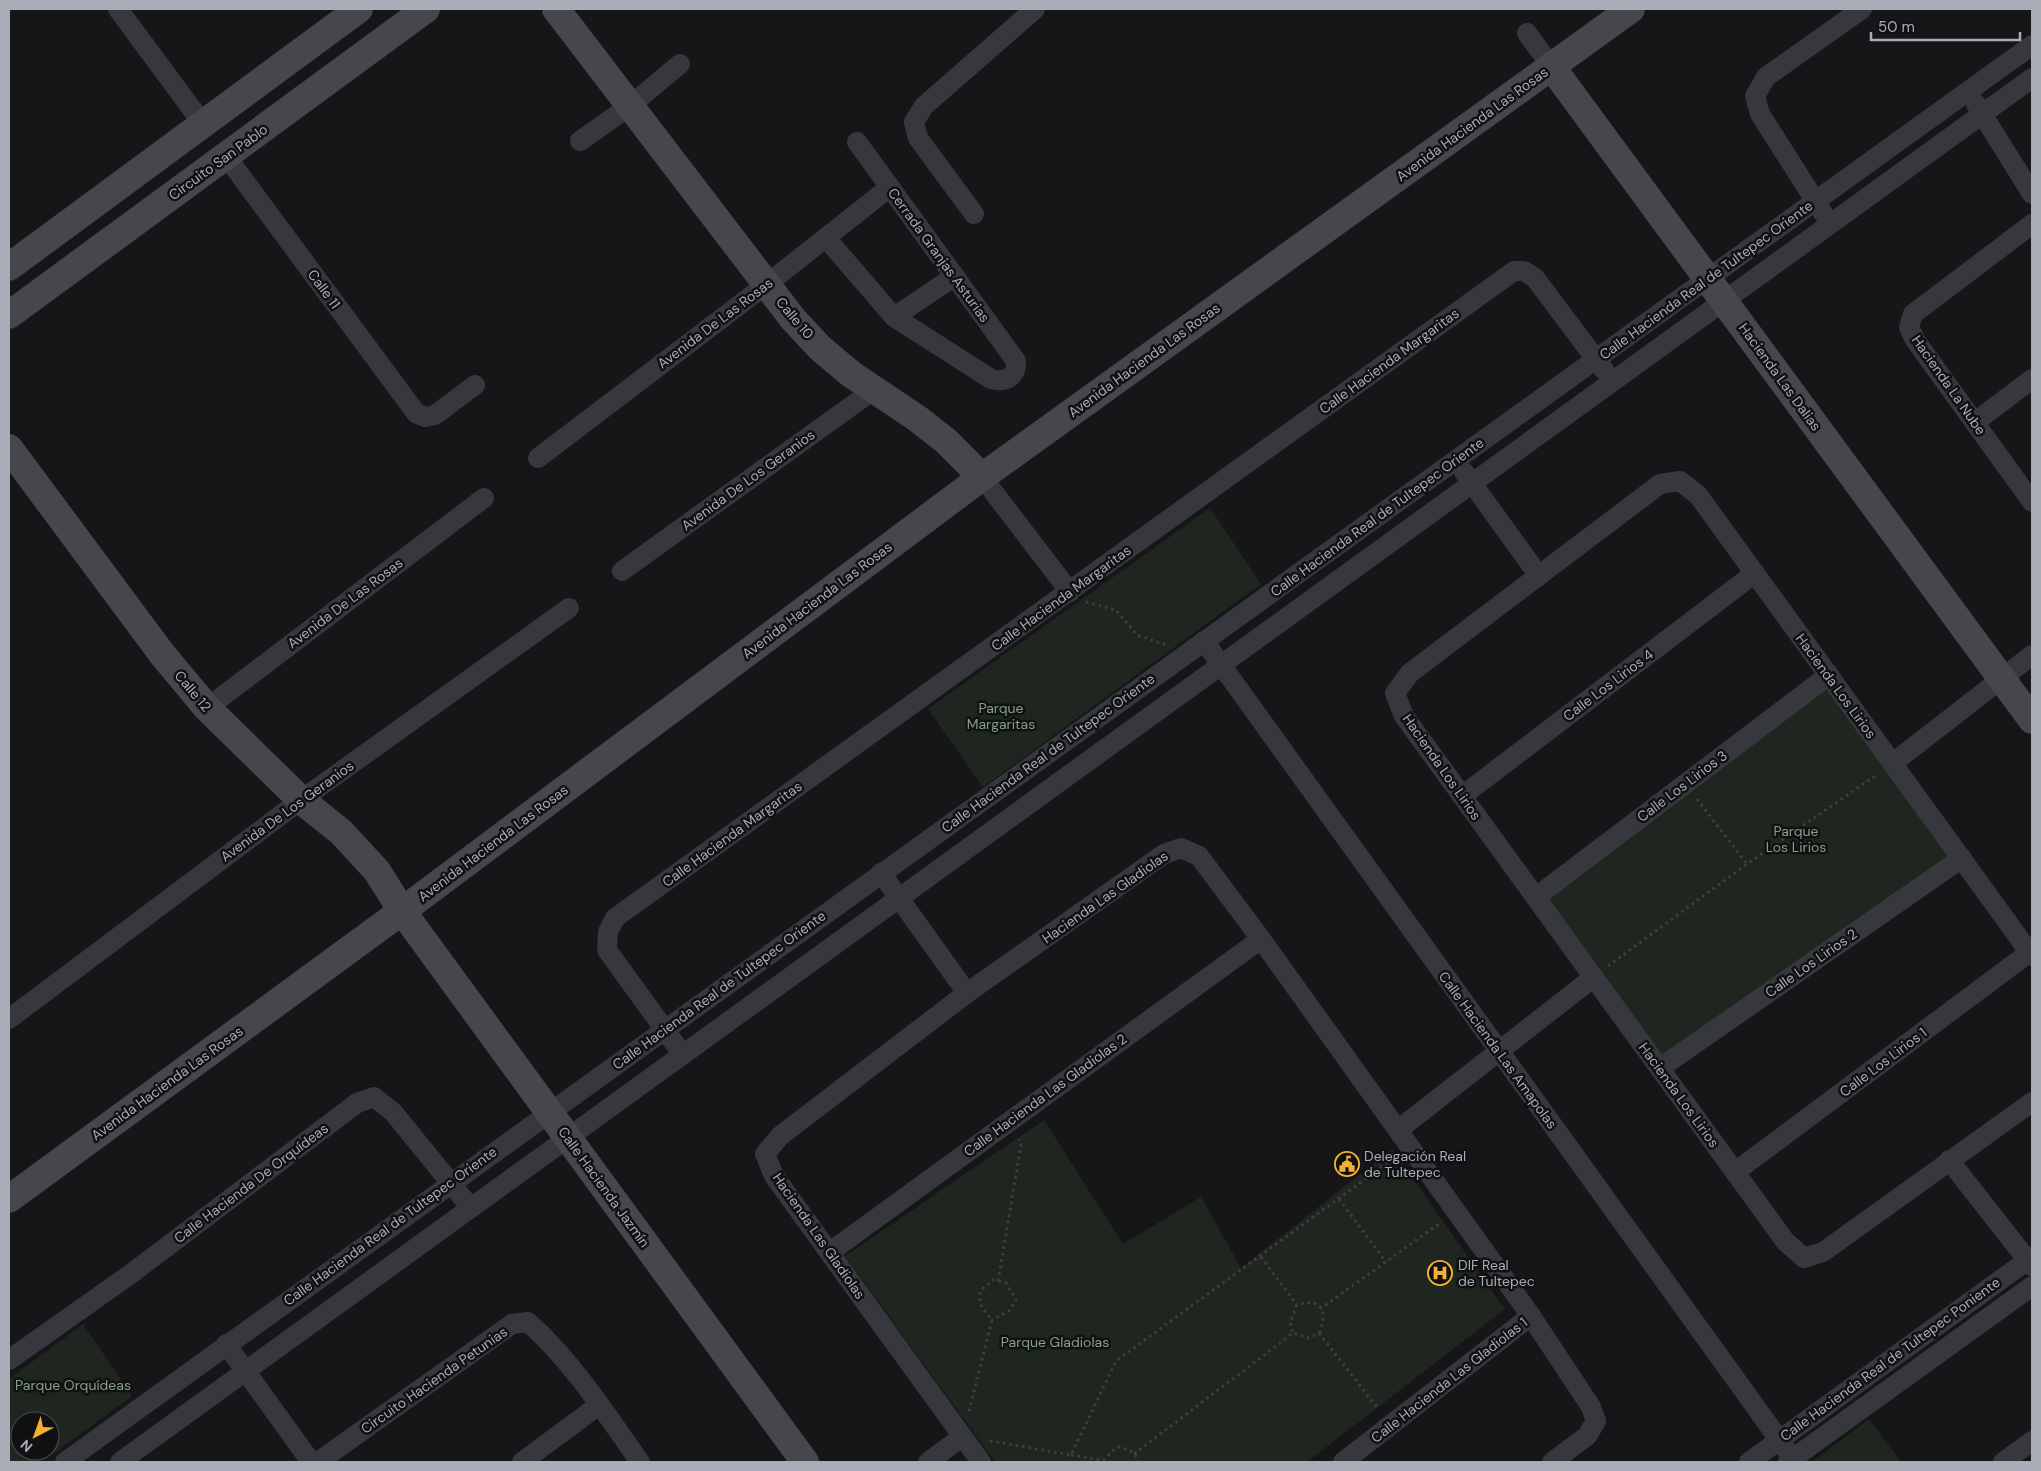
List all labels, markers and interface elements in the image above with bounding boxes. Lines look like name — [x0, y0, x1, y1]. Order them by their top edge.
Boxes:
scale bar — [1871, 10, 2020, 42]
text: 50 m — [1878, 17, 1915, 37]
street label: Avenida Hacienda Las Rosas — [1393, 63, 1551, 185]
street label: Circuito San Pablo — [165, 120, 271, 204]
street label: Cerrada Granjas Asturias — [884, 184, 994, 326]
street label: Calle Hacienda Real de Tultepec Oriente — [1596, 196, 1816, 364]
street label: Calle 11 — [304, 266, 344, 312]
street label: Avenida De Las Rosas — [654, 274, 776, 372]
street label: Calle 10 — [772, 293, 818, 343]
street label: Avenida Hacienda Las Rosas — [1065, 299, 1223, 421]
street label: Calle Hacienda Margaritas — [1315, 304, 1463, 418]
street label: Hacienda Las Dalias — [1735, 320, 1825, 434]
street label: Hacienda La Nube — [1908, 332, 1990, 438]
street label: Avenida De Los Geranios — [678, 426, 818, 534]
street label: Calle Hacienda Real de Tultepec Oriente — [1267, 433, 1487, 601]
street label: Avenida Hacienda Las Rosas — [738, 538, 896, 662]
street label: Calle Hacienda Margaritas — [987, 541, 1135, 655]
street label: Avenida De Las Rosas — [284, 554, 406, 652]
street label: Hacienda Los Lirios — [1792, 630, 1880, 742]
street label: Calle Los Lirios 4 — [1559, 645, 1657, 725]
street label: Calle 12 — [171, 667, 215, 715]
street label: Calle Hacienda Real de Tultepec Oriente — [938, 669, 1158, 837]
park label: Parque Margaritas — [967, 699, 1035, 733]
street label: Hacienda Los Lirios — [1399, 710, 1485, 824]
street label: Calle Los Lirios 3 — [1633, 746, 1731, 826]
street label: Avenida De Los Geranios — [217, 757, 357, 865]
street label: Calle Hacienda Margaritas — [658, 777, 806, 891]
street label: Avenida Hacienda Las Rosas — [414, 781, 572, 905]
park label: Parque Los Lirios — [1766, 822, 1826, 856]
street label: Hacienda Las Gladiolas — [1038, 847, 1172, 947]
street label: Calle Hacienda Real de Tultepec Oriente — [609, 906, 829, 1074]
street label: Calle Los Lirios 2 — [1762, 925, 1860, 1001]
street label: Calle Hacienda Las Amapolas — [1435, 968, 1561, 1132]
street label: Avenida Hacienda Las Rosas — [88, 1022, 246, 1144]
street label: Calle Los Lirios 1 — [1836, 1023, 1930, 1101]
street label: Calle Hacienda Las Gladiolas 2 — [960, 1030, 1130, 1160]
street label: Hacienda Los Lirios — [1635, 1039, 1723, 1151]
street label: Calle Hacienda De Orquídeas — [170, 1119, 332, 1247]
street label: Calle Hacienda Jazmín — [554, 1123, 654, 1251]
street label: Calle Hacienda Real de Tultepec Oriente — [280, 1142, 500, 1310]
place label: Delegación Real de Tultepec — [1364, 1147, 1466, 1181]
public building icon: Delegación Real de Tultepec — [1334, 1151, 1360, 1177]
street label: Hacienda Las Gladiolas — [769, 1169, 869, 1303]
place label: DIF Real de Tultepec — [1458, 1256, 1535, 1290]
hospital icon: DIF Real de Tultepec — [1427, 1260, 1453, 1286]
street label: Calle Hacienda Real de Tultepec Poniente — [1776, 1273, 2004, 1445]
street label: Calle Hacienda Las Gladiolas 1 — [1367, 1313, 1531, 1447]
street label: Circuito Hacienda Petunias — [357, 1323, 511, 1437]
park label: Parque Gladiolas — [1001, 1333, 1109, 1351]
park label: Parque Orquídeas — [15, 1376, 131, 1394]
north arrow — [10, 1411, 60, 1461]
text: N — [17, 1436, 36, 1456]

